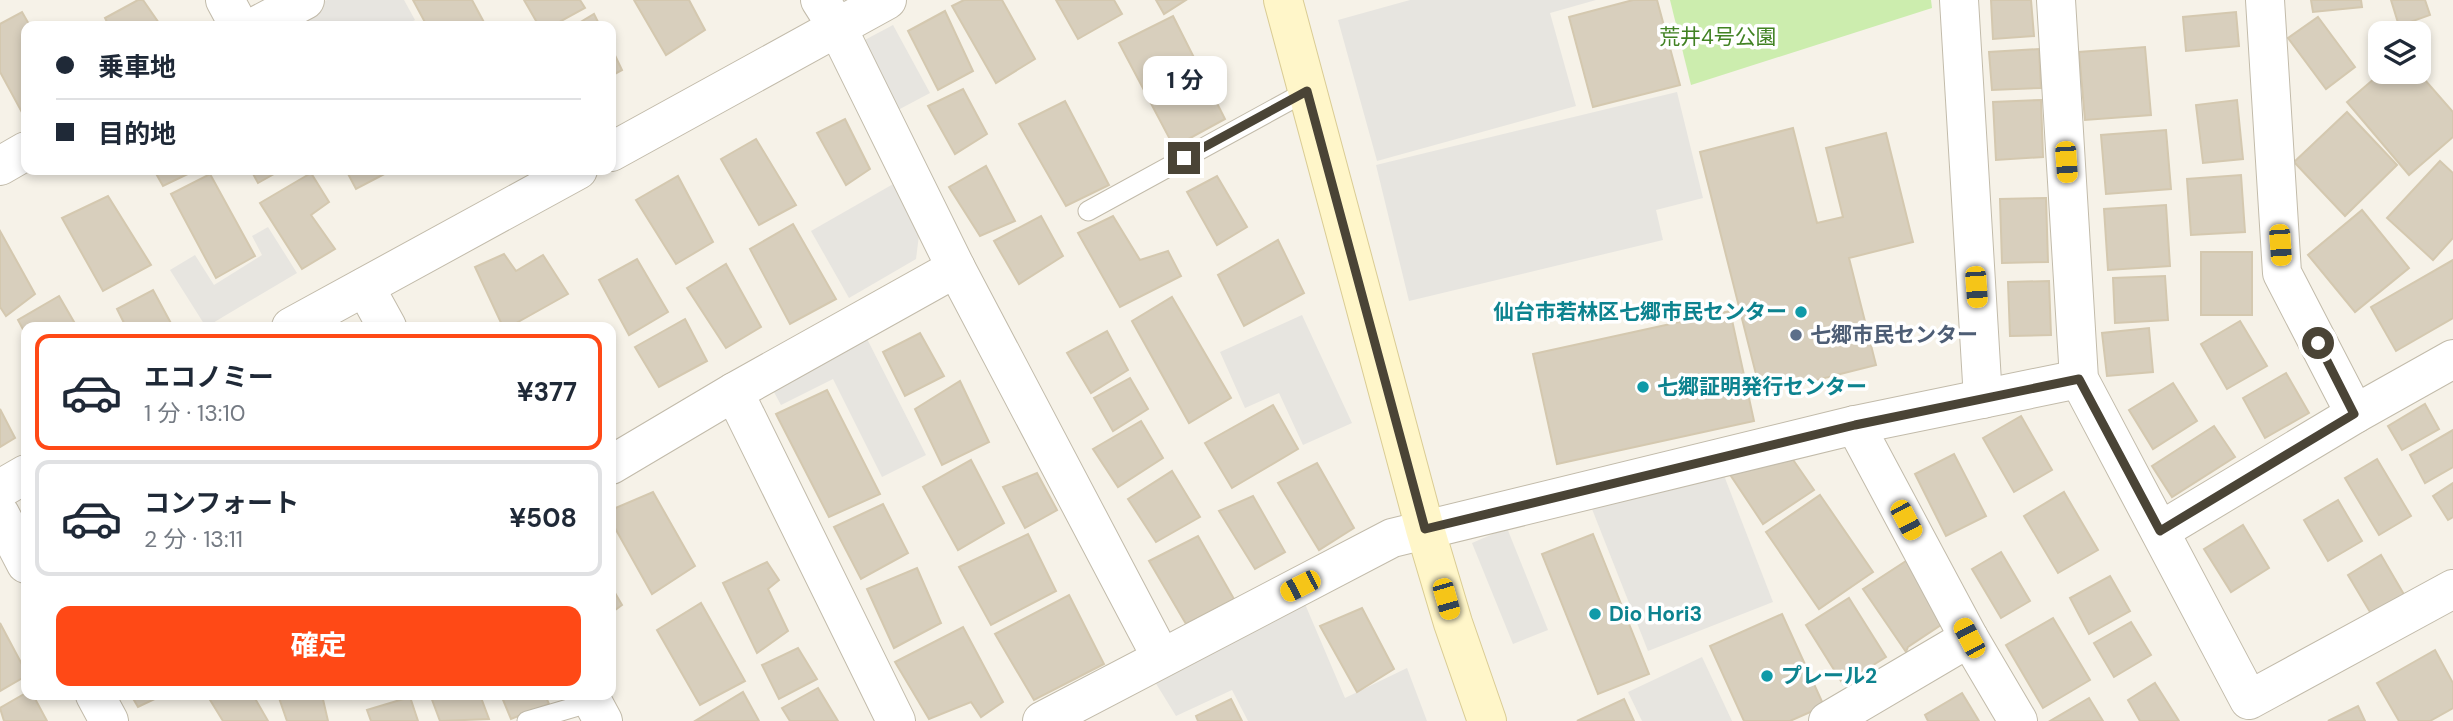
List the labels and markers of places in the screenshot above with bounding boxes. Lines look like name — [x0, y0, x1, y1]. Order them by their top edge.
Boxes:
place label: 仙台市若林区七郷市民センター — [1493, 298, 1787, 326]
marker: 仙台市若林区七郷市民センター — [1793, 304, 1809, 320]
place label: 七郷市民センター — [1810, 321, 1978, 349]
marker: 七郷市民センター — [1788, 327, 1804, 343]
place label: 七郷証明発行センター — [1657, 373, 1867, 401]
marker: 七郷証明発行センター — [1635, 379, 1651, 395]
place label: Dio Hori3 — [1609, 600, 1702, 628]
marker: Dio Hori3 — [1587, 606, 1603, 622]
place label: プレール2 — [1781, 662, 1877, 690]
marker: プレール2 — [1759, 668, 1775, 684]

